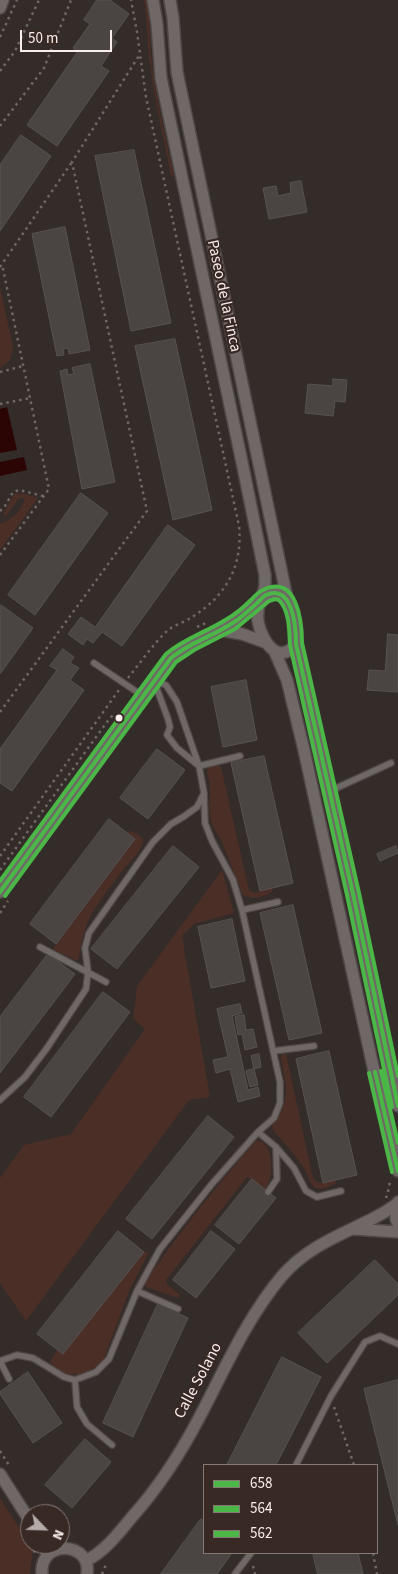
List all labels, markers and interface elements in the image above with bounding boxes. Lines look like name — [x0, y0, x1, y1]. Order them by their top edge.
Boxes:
scale bar — [22, 20, 115, 52]
text: 50 m — [28, 28, 58, 49]
street label: Paseo de la Finca — [202, 238, 244, 354]
unlabelled marker — [114, 713, 124, 723]
street label: Calle Solano — [171, 1340, 227, 1422]
legend — [203, 1464, 378, 1554]
text: 658 — [250, 1473, 272, 1494]
text: 564 — [250, 1498, 272, 1519]
north arrow — [20, 1504, 70, 1554]
text: 562 — [250, 1523, 272, 1544]
text: N — [47, 1526, 69, 1543]

